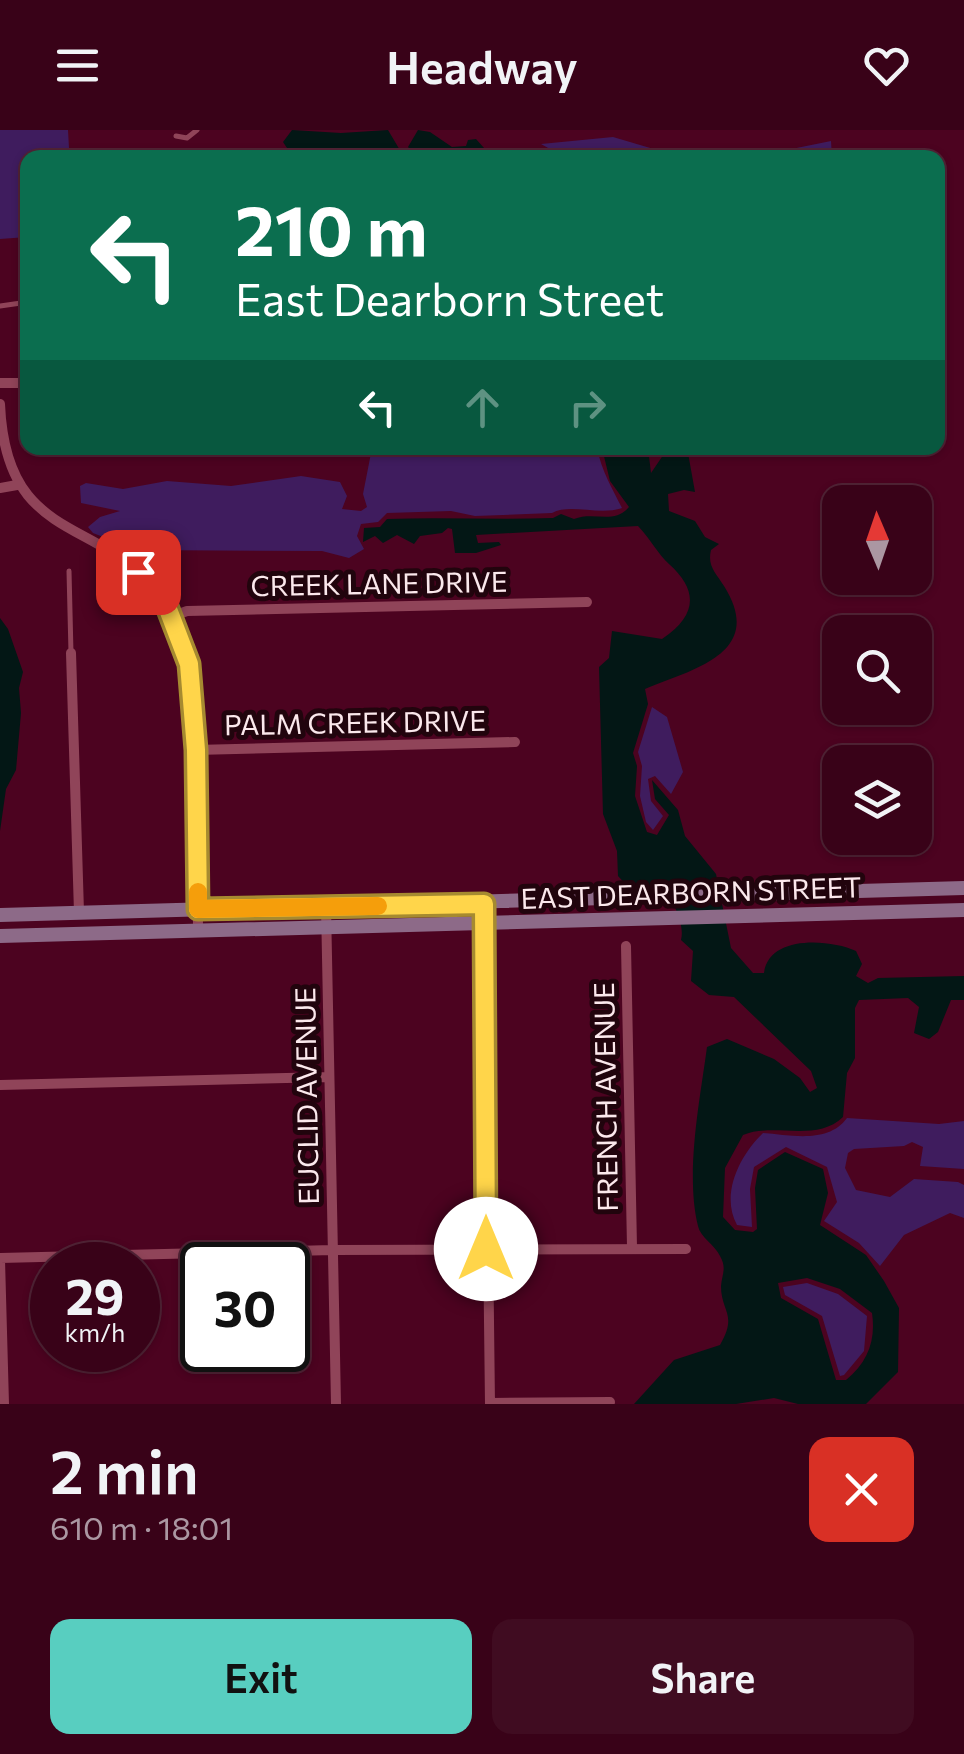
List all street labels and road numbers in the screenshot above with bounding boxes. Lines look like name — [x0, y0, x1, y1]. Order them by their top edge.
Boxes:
street label: CREEK LANE DRIVE — [250, 564, 508, 602]
street label: PALM CREEK DRIVE — [224, 703, 486, 741]
street label: EAST DEARBORN STREET — [520, 869, 862, 915]
street label: FRENCH AVENUE — [586, 982, 624, 1212]
street label: EUCLID AVENUE — [287, 987, 325, 1205]

